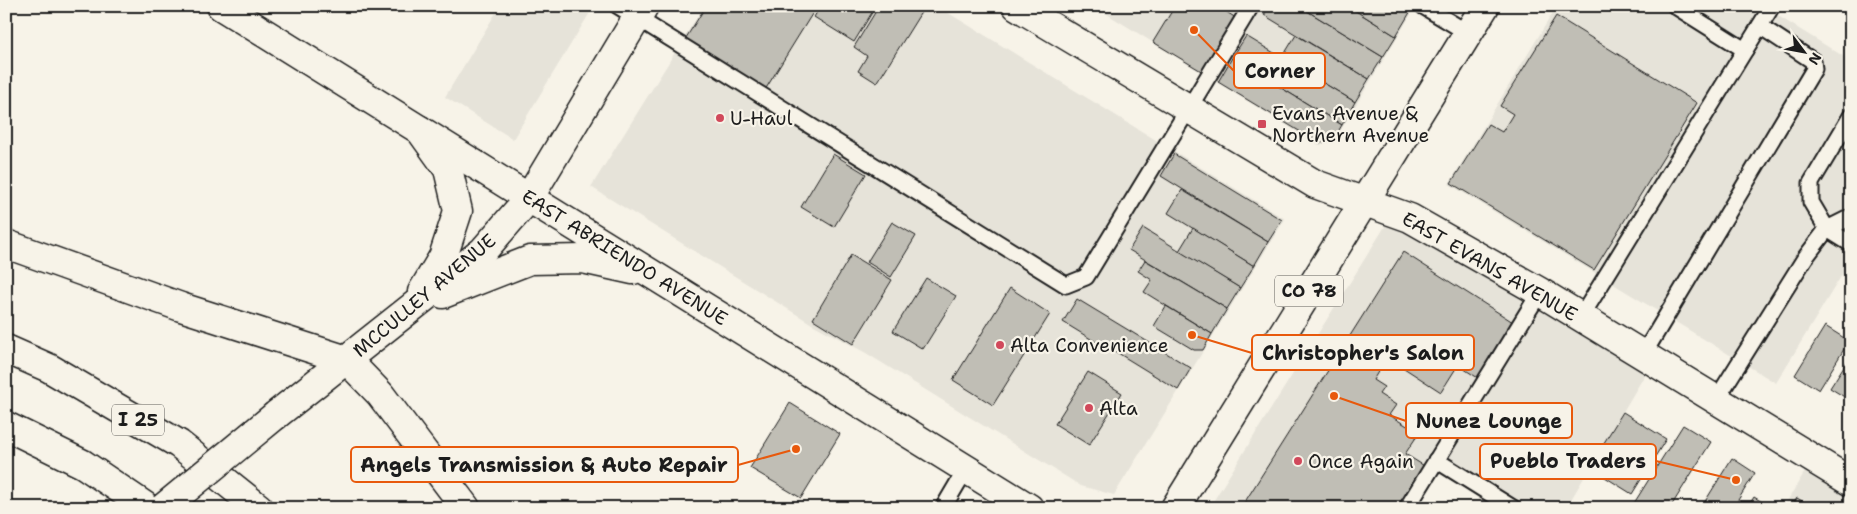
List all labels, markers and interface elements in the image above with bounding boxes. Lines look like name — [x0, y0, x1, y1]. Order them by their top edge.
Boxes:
north arrow — [1780, 28, 1830, 78]
text: N — [1804, 49, 1826, 68]
callout: Corner — [1234, 53, 1325, 88]
text: Corner — [1245, 58, 1316, 84]
place label: Evans Avenue & Northern Avenue — [1272, 101, 1429, 148]
place label: U-Haul — [730, 106, 793, 131]
marker: U-Haul — [714, 112, 726, 124]
marker: Evans Avenue & Northern Avenue — [1256, 118, 1268, 130]
street label: EAST ABRIENDO AVENUE — [517, 184, 732, 331]
street label: EAST EVANS AVENUE — [1398, 206, 1582, 327]
street label: MCCULLEY AVENUE — [348, 228, 501, 363]
road number: CO 78 — [1275, 276, 1343, 306]
place label: Alta Convenience — [1010, 333, 1169, 358]
callout: Christopher's Salon — [1252, 335, 1474, 370]
marker: Alta Convenience — [994, 339, 1006, 351]
text: Christopher's Salon — [1262, 340, 1464, 366]
place label: Alta — [1099, 396, 1138, 421]
marker: Alta — [1083, 402, 1095, 414]
callout: Nunez Lounge — [1406, 403, 1572, 438]
road number: I 25 — [112, 404, 164, 436]
text: Nunez Lounge — [1416, 408, 1562, 434]
callout: Pueblo Traders — [1480, 444, 1656, 479]
callout: Angels Transmission & Auto Repair — [351, 447, 738, 482]
text: Pueblo Traders — [1490, 448, 1646, 474]
place label: Once Again — [1308, 449, 1414, 474]
text: Angels Transmission & Auto Repair — [360, 452, 728, 478]
marker: Once Again — [1292, 455, 1304, 467]

